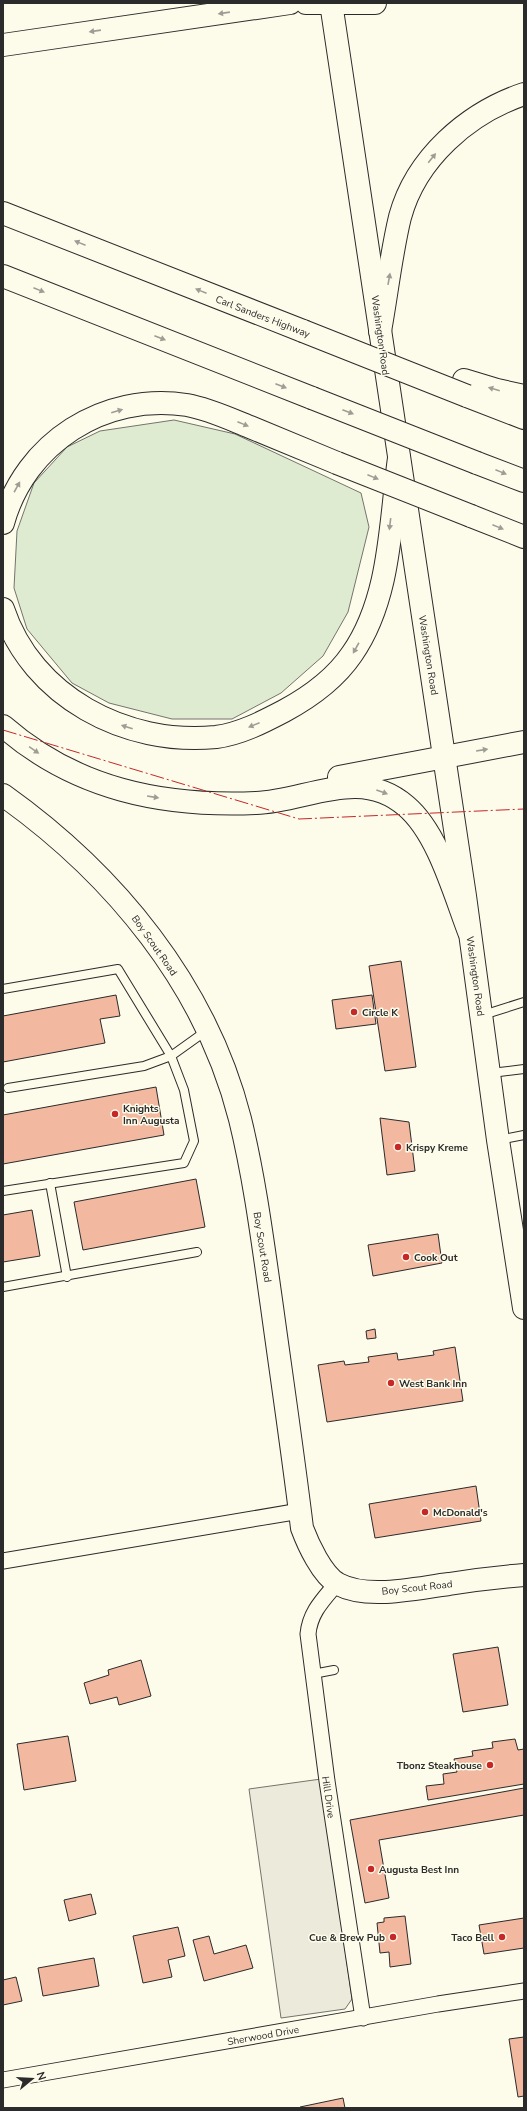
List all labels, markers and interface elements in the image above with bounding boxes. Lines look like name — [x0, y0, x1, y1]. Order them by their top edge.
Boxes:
one-way arrow — [218, 10, 230, 16]
one-way arrow — [89, 28, 101, 34]
one-way arrow — [428, 153, 436, 164]
one-way arrow — [74, 240, 86, 246]
one-way arrow — [386, 272, 392, 285]
one-way arrow — [34, 288, 46, 294]
one-way arrow — [195, 288, 207, 294]
street label: Carl Sanders Highway — [213, 292, 313, 342]
street label: Washington Road — [367, 294, 393, 376]
one-way arrow — [155, 336, 167, 342]
one-way arrow — [276, 383, 288, 389]
one-way arrow — [487, 386, 499, 392]
one-way arrow — [111, 407, 124, 413]
one-way arrow — [343, 409, 354, 415]
one-way arrow — [238, 422, 250, 428]
one-way arrow — [495, 469, 506, 475]
one-way arrow — [368, 474, 379, 480]
one-way arrow — [14, 481, 21, 493]
one-way arrow — [387, 518, 393, 530]
one-way arrow — [492, 524, 504, 530]
street label: Washington Road — [415, 614, 441, 696]
one-way arrow — [352, 642, 359, 654]
one-way arrow — [249, 722, 260, 728]
one-way arrow — [121, 724, 133, 730]
one-way arrow — [28, 746, 39, 754]
one-way arrow — [476, 747, 488, 753]
one-way arrow — [377, 790, 389, 796]
one-way arrow — [147, 794, 160, 800]
street label: Boy Scout Road — [128, 912, 180, 979]
street label: Washington Road — [462, 935, 488, 1017]
place label: Circle K — [362, 1006, 398, 1020]
marker: Circle K — [349, 1007, 359, 1017]
place label: Knights Inn Augusta — [123, 1102, 179, 1128]
marker: Knights Inn Augusta — [110, 1109, 120, 1119]
place label: Krispy Kreme — [406, 1141, 469, 1155]
marker: Krispy Kreme — [393, 1142, 403, 1152]
street label: Boy Scout Road — [250, 1211, 275, 1284]
place label: Cook Out — [414, 1251, 458, 1265]
marker: Cook Out — [401, 1252, 411, 1262]
place label: West Bank Inn — [399, 1377, 467, 1391]
marker: West Bank Inn — [386, 1378, 396, 1388]
place label: McDonald's — [433, 1506, 488, 1520]
marker: McDonald's — [420, 1507, 430, 1517]
street label: Boy Scout Road — [381, 1577, 453, 1599]
place label: Tbonz Steakhouse — [397, 1759, 483, 1773]
marker: Tbonz Steakhouse — [485, 1760, 495, 1770]
street label: Hill Drive — [318, 1775, 338, 1819]
place label: Augusta Best Inn — [379, 1863, 459, 1877]
marker: Augusta Best Inn — [366, 1864, 376, 1874]
place label: Cue & Brew Pub — [309, 1931, 385, 1945]
place label: Taco Bell — [451, 1931, 495, 1945]
marker: Cue & Brew Pub — [388, 1932, 398, 1942]
marker: Taco Bell — [497, 1932, 507, 1942]
street label: Sherwood Drive — [226, 2023, 300, 2049]
north arrow — [12, 2059, 52, 2099]
text: N — [33, 2070, 49, 2082]

